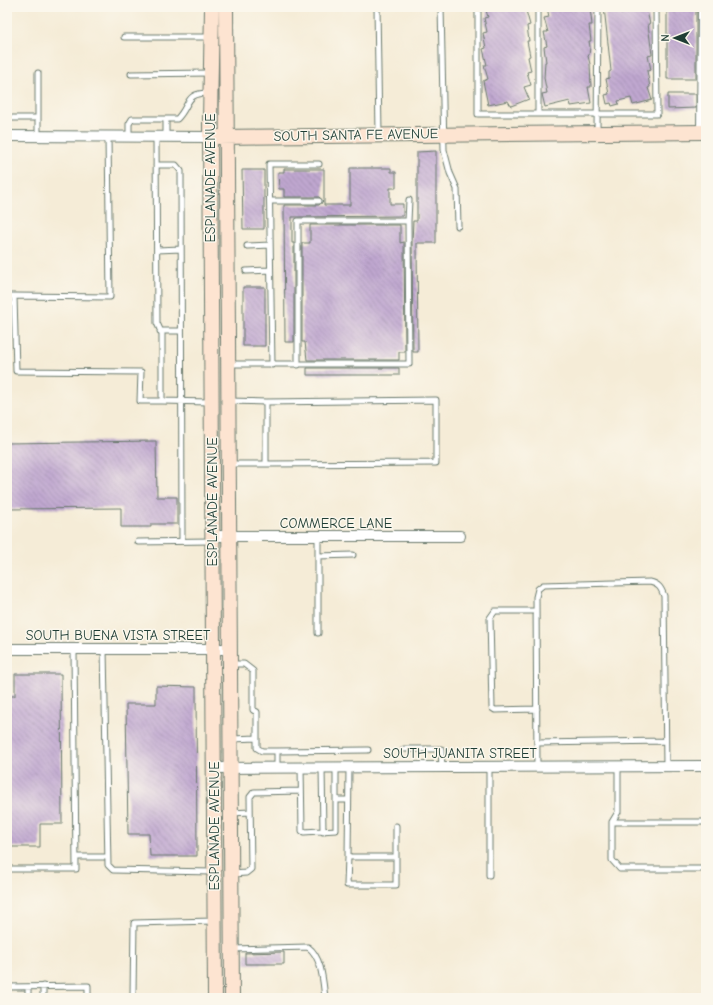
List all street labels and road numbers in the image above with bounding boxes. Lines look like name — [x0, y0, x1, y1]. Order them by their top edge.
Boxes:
street label: ESPLANADE AVENUE — [202, 113, 219, 243]
street label: SOUTH SANTA FE AVENUE — [274, 125, 438, 145]
street label: ESPLANADE AVENUE — [204, 437, 221, 567]
street label: COMMERCE LANE — [280, 515, 392, 532]
street label: SOUTH BUENA VISTA STREET — [26, 627, 211, 644]
street label: SOUTH JUANITA STREET — [383, 745, 538, 762]
street label: ESPLANADE AVENUE — [206, 761, 223, 891]

